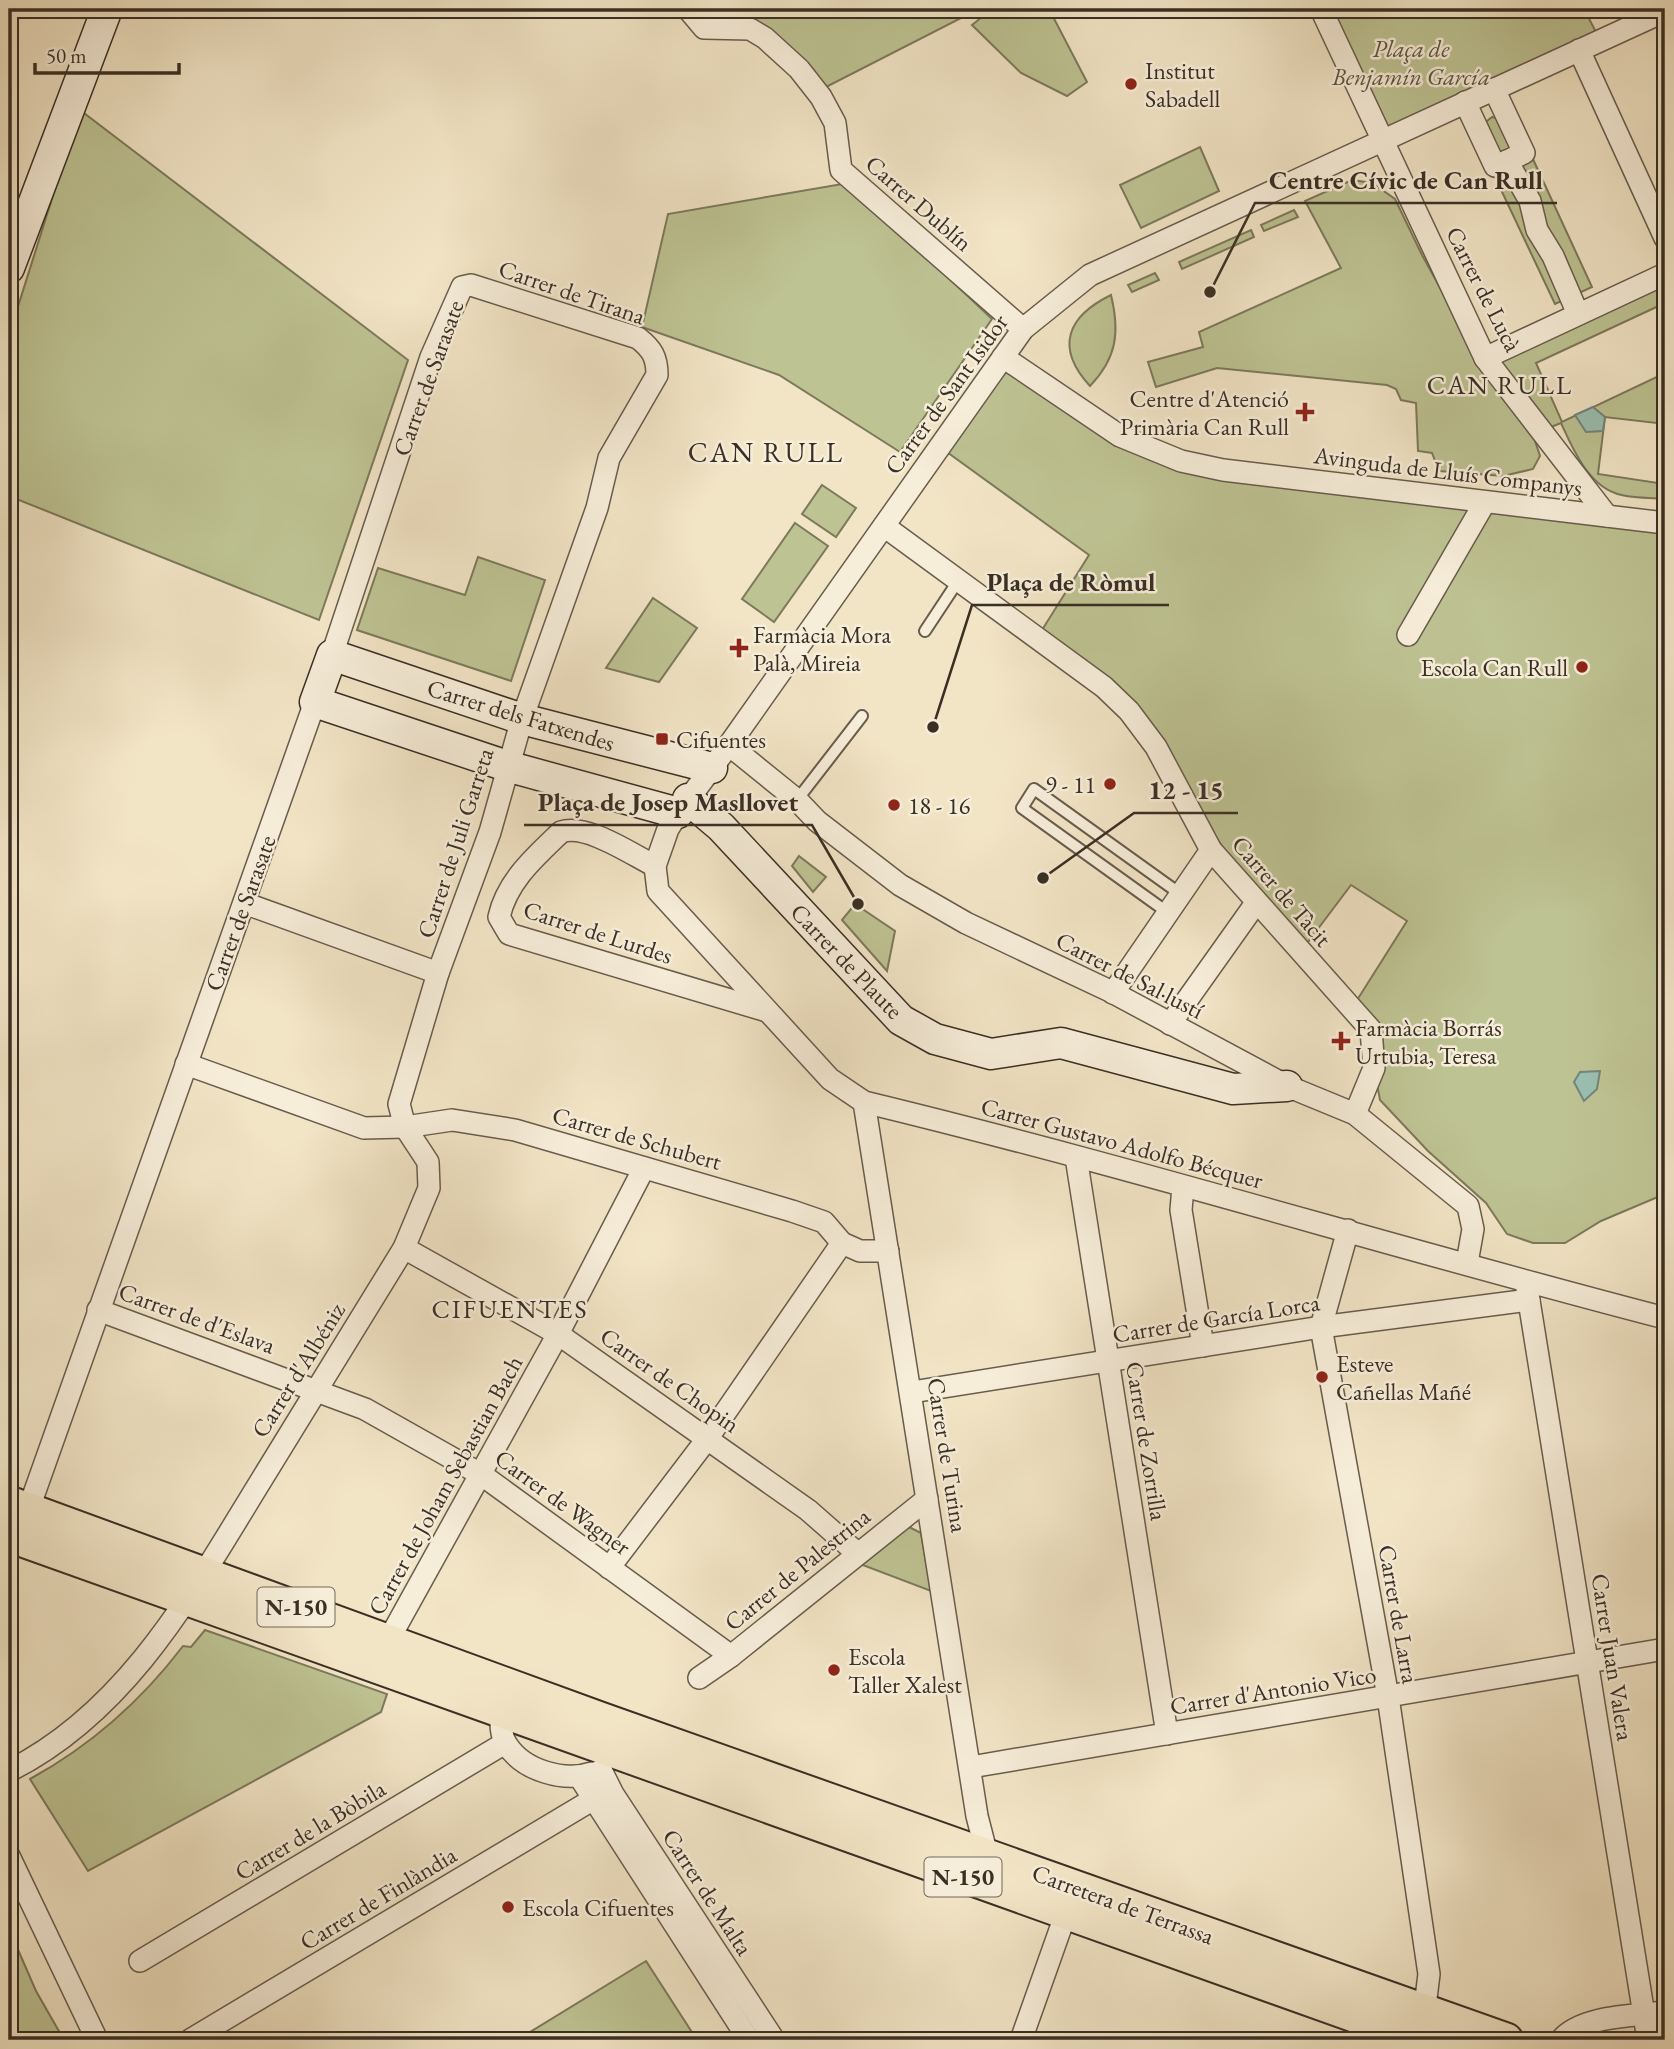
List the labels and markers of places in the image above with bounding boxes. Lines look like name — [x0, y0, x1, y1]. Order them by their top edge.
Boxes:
place label: Institut Sabadell — [1145, 55, 1220, 114]
marker: Institut Sabadell — [1123, 76, 1139, 92]
callout: Centre Cívic de Can Rull — [1255, 156, 1557, 203]
place label: Centre d'Atenció Primària Can Rull — [1120, 383, 1289, 442]
marker: Centre d'Atenció Primària Can Rull — [1295, 402, 1315, 422]
callout: Plaça de Ròmul — [972, 558, 1169, 605]
place label: Farmàcia Mora Palà, Mireia — [753, 619, 891, 678]
marker: Farmàcia Mora Palà, Mireia — [731, 640, 747, 656]
place label: Escola Can Rull — [1420, 652, 1568, 683]
marker: Escola Can Rull — [1574, 659, 1590, 675]
place label: Cifuentes — [676, 724, 766, 755]
marker: Cifuentes — [654, 731, 670, 747]
callout: 12 - 15 — [1134, 766, 1238, 813]
place label: 9 - 11 — [1045, 769, 1096, 800]
marker: 9 - 11 — [1102, 776, 1118, 792]
callout: Plaça de Josep Masllovet — [524, 778, 812, 825]
place label: 18 - 16 — [908, 790, 970, 821]
marker: 18 - 16 — [886, 797, 902, 813]
place label: Farmàcia Borrás Urtubia, Teresa — [1355, 1012, 1502, 1071]
marker: Farmàcia Borrás Urtubia, Teresa — [1333, 1033, 1349, 1049]
place label: Esteve Cañellas Mañé — [1336, 1348, 1471, 1407]
marker: Esteve Cañellas Mañé — [1314, 1369, 1330, 1385]
place label: Escola Taller Xalest — [848, 1641, 962, 1700]
marker: Escola Taller Xalest — [826, 1662, 842, 1678]
place label: Escola Cifuentes — [522, 1892, 674, 1923]
marker: Escola Cifuentes — [500, 1899, 516, 1915]

